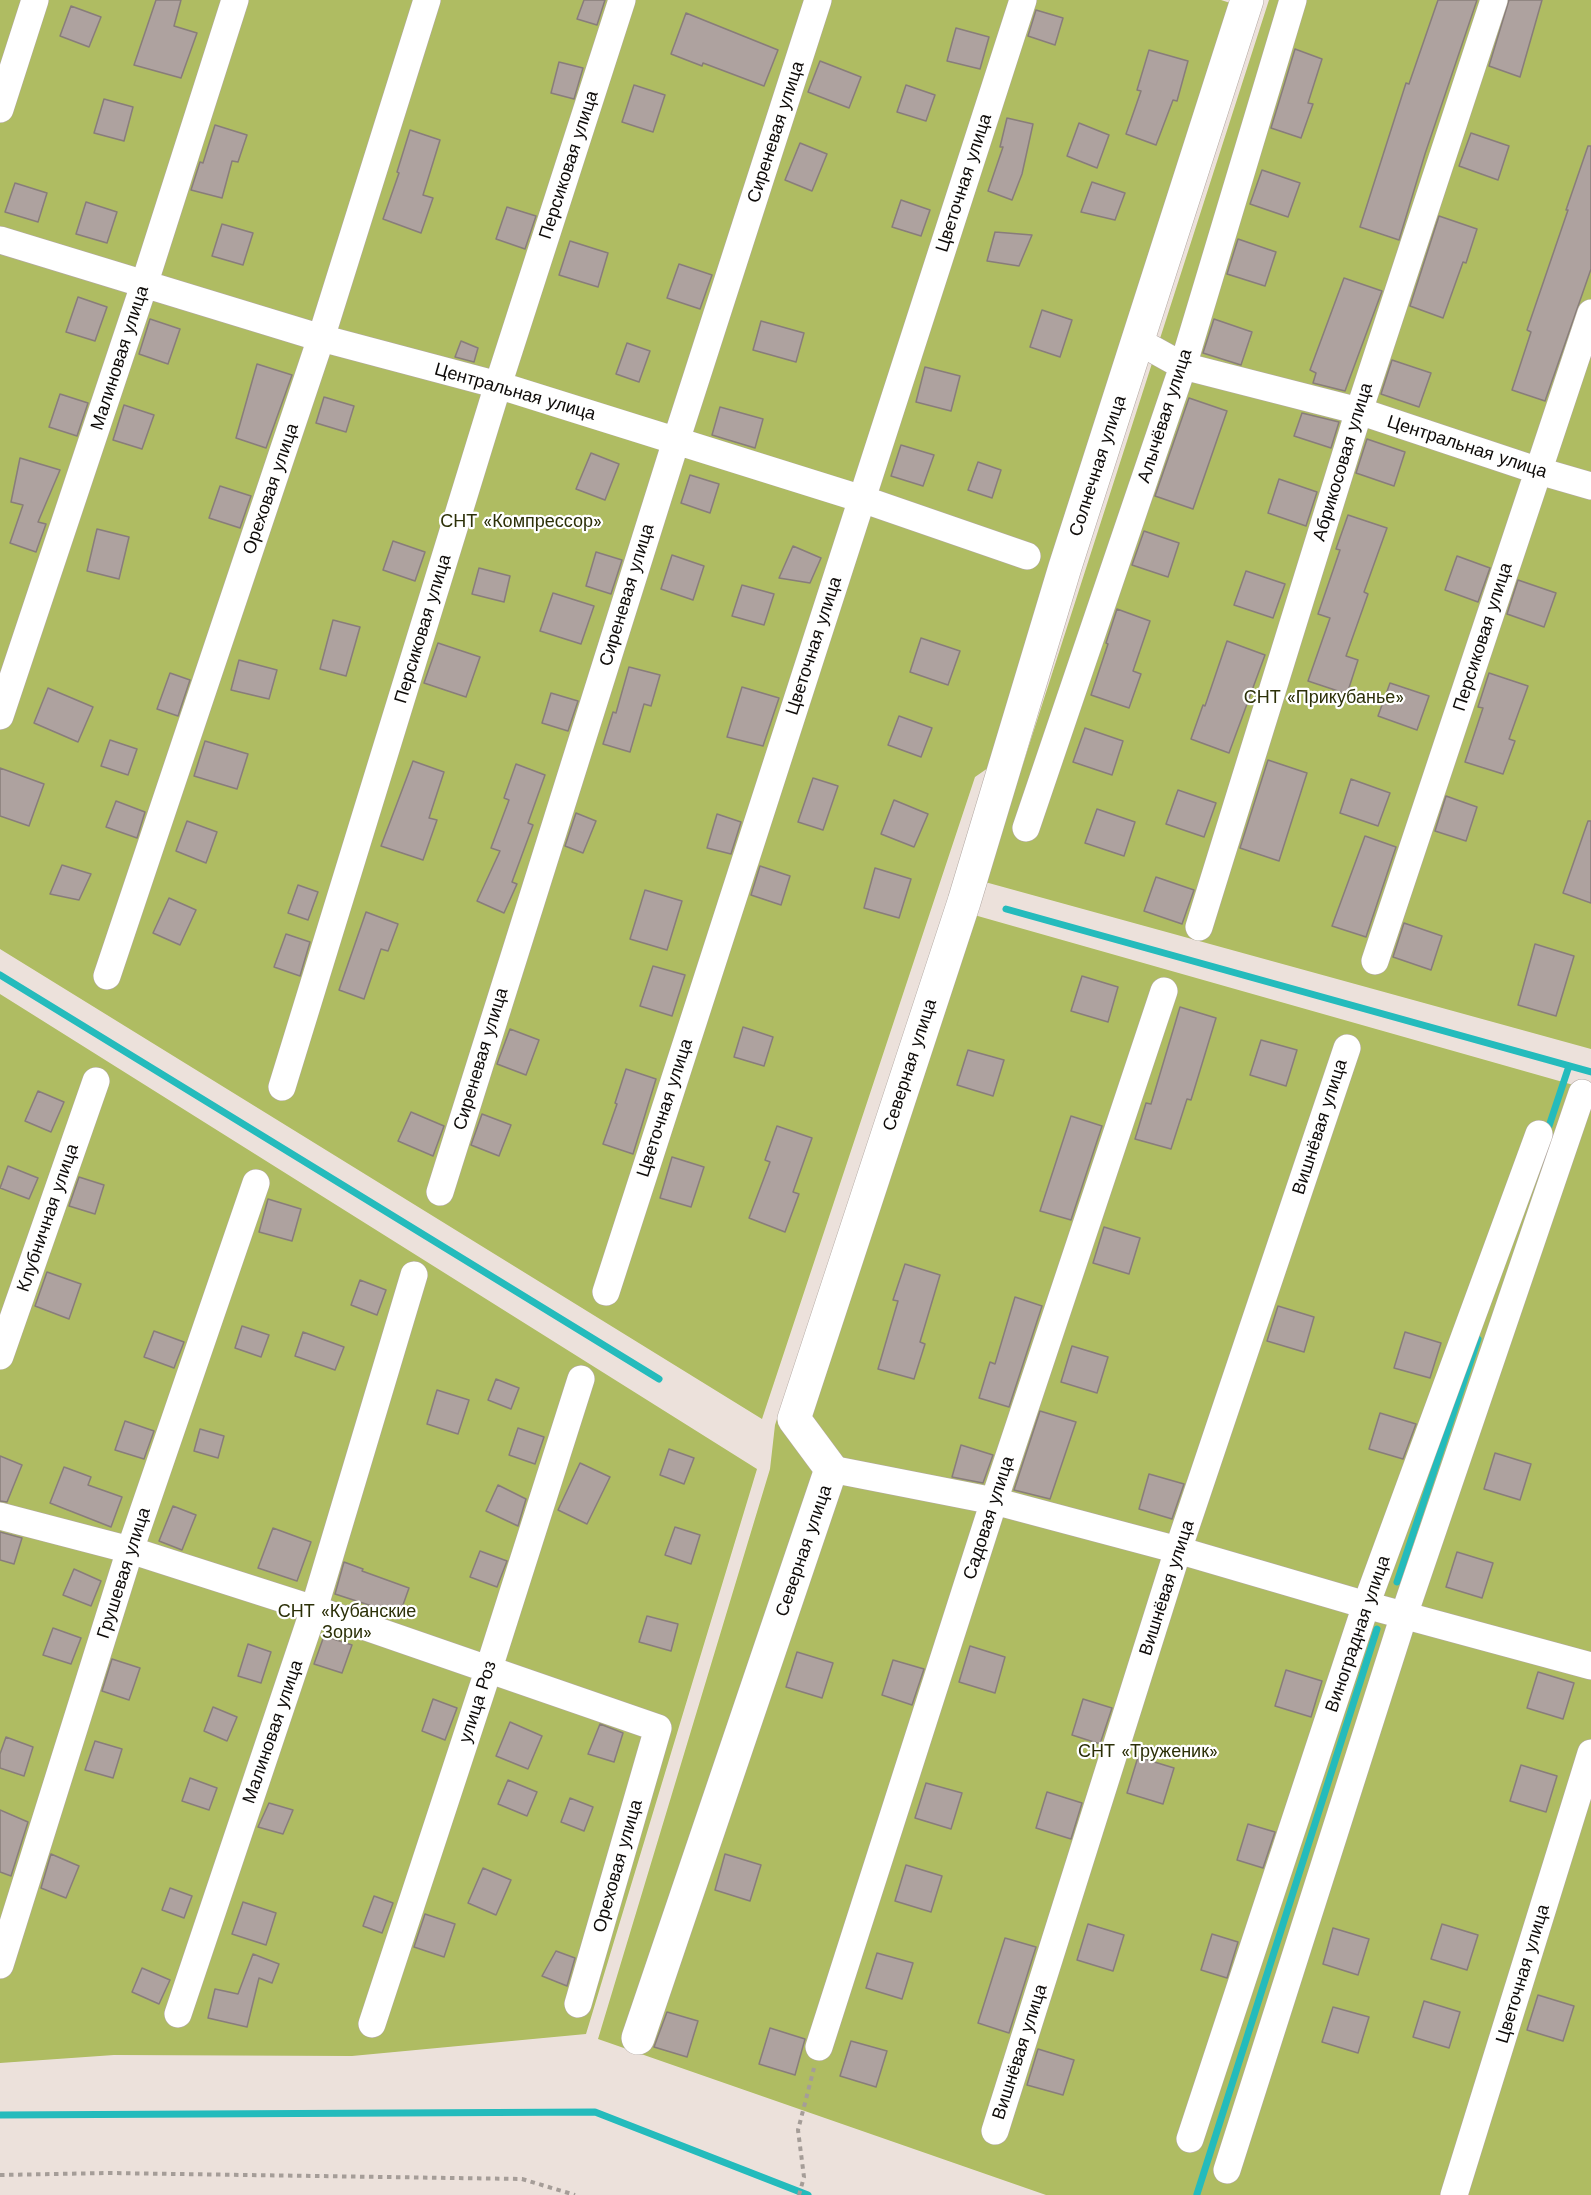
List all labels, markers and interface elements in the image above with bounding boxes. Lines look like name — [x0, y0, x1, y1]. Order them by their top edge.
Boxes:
street label: Сиреневая улица — [743, 58, 809, 206]
street label: Персиковая улица — [535, 88, 603, 242]
street label: Цветочная улица — [931, 111, 997, 255]
street label: Малиновая улица — [86, 283, 154, 433]
street label: Алычёвая улица — [1133, 346, 1197, 486]
street label: Центральная улица — [432, 359, 598, 425]
street label: Абрикосовая улица — [1309, 380, 1377, 544]
street label: Солнечная улица — [1065, 393, 1131, 539]
street label: Центральная улица — [1384, 411, 1550, 483]
street label: Ореховая улица — [238, 421, 304, 557]
park label: СНТ «Компрессор» — [440, 511, 602, 533]
street label: Сиреневая улица — [595, 521, 659, 669]
street label: Персиковая улица — [390, 552, 456, 706]
street label: Персиковая улица — [1449, 560, 1517, 714]
street label: Цветочная улица — [781, 574, 847, 718]
park label: СНТ «Прикубанье» — [1244, 687, 1404, 709]
street label: Сиреневая улица — [449, 985, 513, 1133]
street label: Северная улица — [878, 996, 942, 1134]
street label: Цветочная улица — [632, 1036, 698, 1180]
street label: Вишнёвая улица — [1288, 1057, 1352, 1197]
street label: Клубничная улица — [13, 1141, 83, 1295]
street label: Садовая улица — [959, 1454, 1019, 1582]
street label: Северная улица — [771, 1482, 837, 1620]
street label: Грушевая улица — [93, 1505, 155, 1641]
street label: Вишнёвая улица — [1135, 1518, 1199, 1658]
street label: Виноградная улица — [1321, 1553, 1395, 1715]
park label: СНТ «Кубанские Зори» — [278, 1601, 416, 1644]
street label: Малиновая улица — [238, 1657, 308, 1807]
street label: улица Роз — [455, 1658, 501, 1746]
park label: СНТ «Труженик» — [1078, 1741, 1218, 1763]
street label: Ореховая улица — [589, 1797, 647, 1935]
street label: Цветочная улица — [1492, 1902, 1554, 2046]
street label: Вишнёвая улица — [988, 1982, 1052, 2122]

